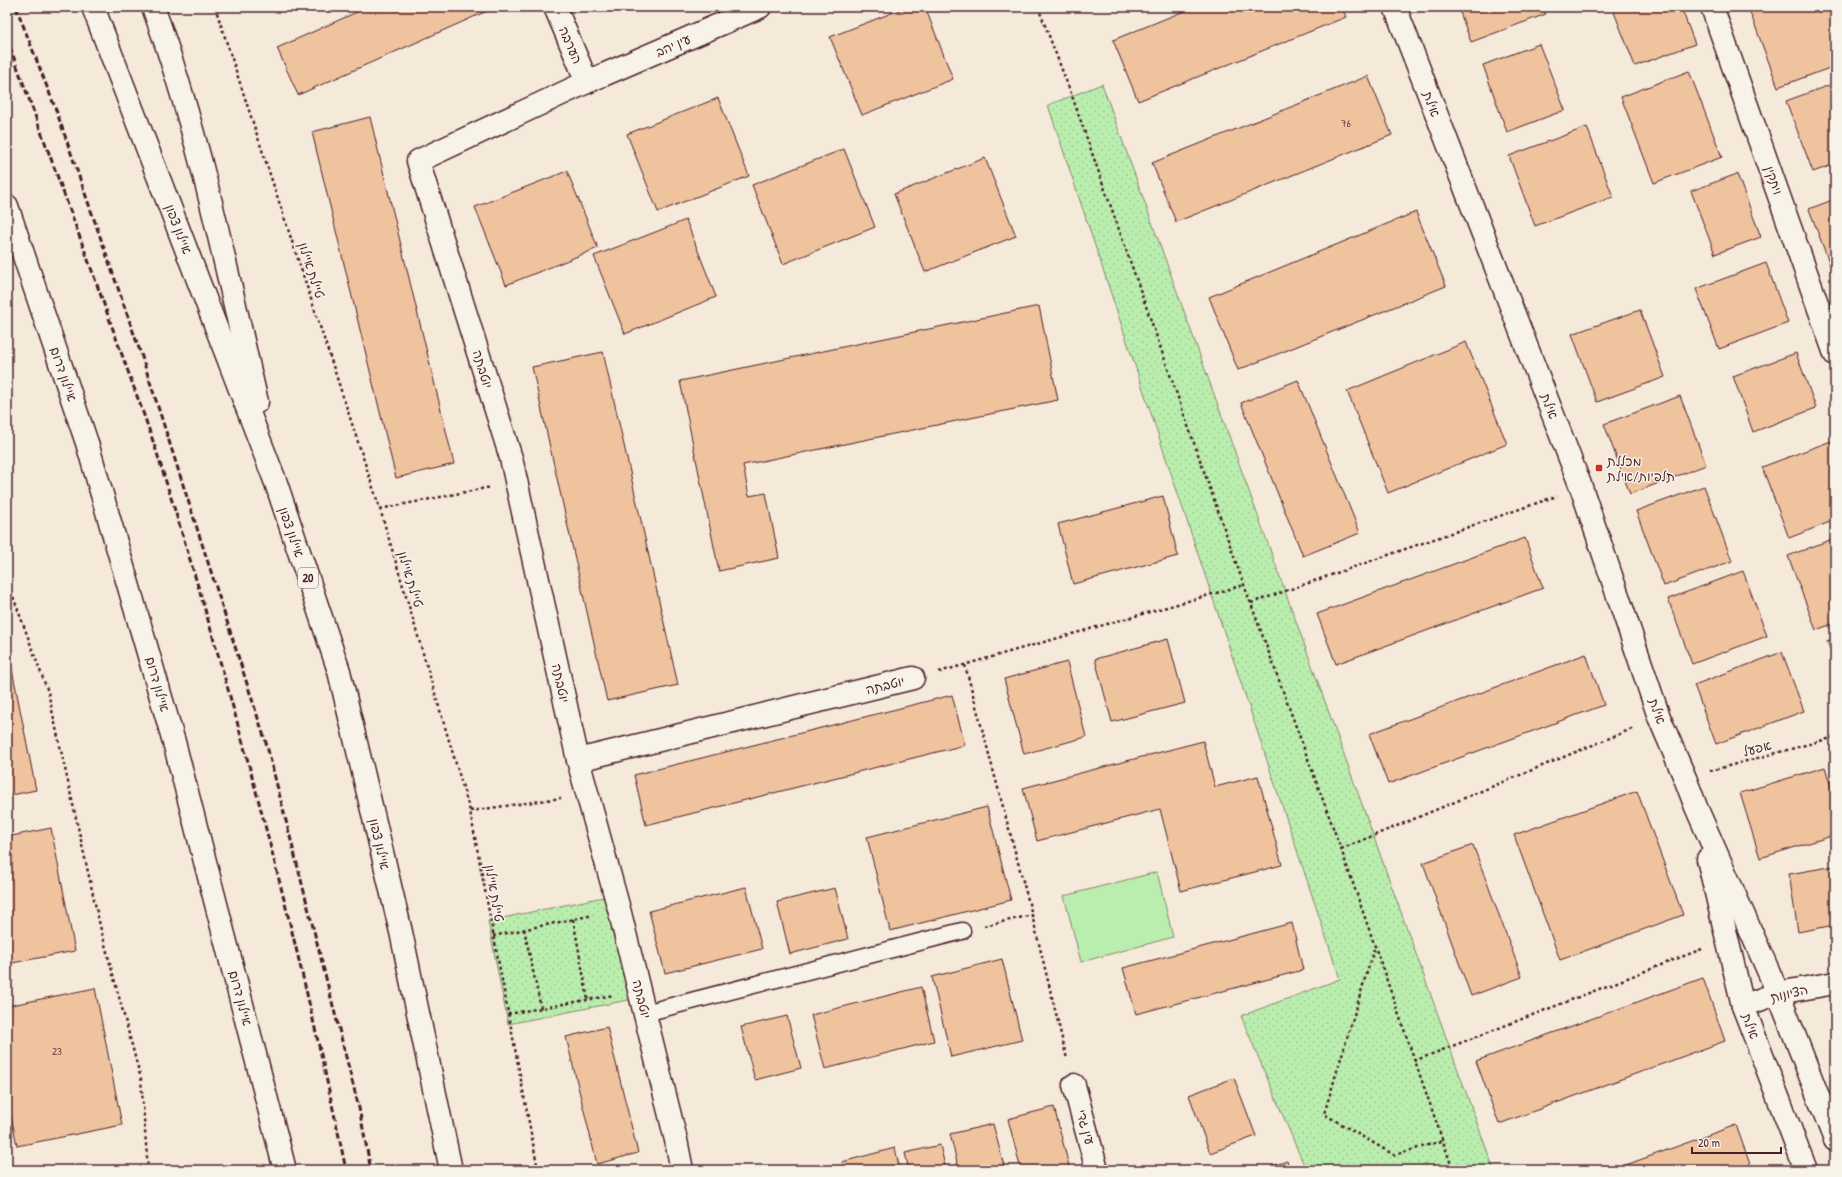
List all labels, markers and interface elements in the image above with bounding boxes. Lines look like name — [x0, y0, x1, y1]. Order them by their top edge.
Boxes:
street label: הערבה — [555, 24, 587, 66]
street label: עין יהב — [653, 29, 693, 61]
street label: אילת — [1419, 88, 1445, 119]
house number: 76 — [1341, 116, 1352, 130]
street label: ויתקין — [1761, 163, 1787, 197]
street label: איילון צפון — [161, 201, 197, 257]
street label: טיילת איילון — [295, 240, 330, 301]
street label: איילון דרום — [46, 344, 82, 404]
street label: יוטבתה — [469, 348, 497, 390]
street label: אילת — [1537, 390, 1563, 421]
place label: מכללת תלפיות/אילת — [1606, 452, 1675, 485]
marker: מכללת תלפיות/אילת — [1594, 463, 1604, 473]
street label: איילון צפון — [275, 504, 309, 560]
street label: טיילת איילון — [394, 549, 428, 610]
road number: 20 — [298, 568, 318, 588]
street label: איילון דרום — [142, 654, 174, 714]
street label: יוטבתה — [548, 662, 574, 704]
street label: יוטבתה — [864, 671, 906, 699]
street label: אילת — [1645, 695, 1671, 726]
street label: אפעל — [1741, 736, 1773, 760]
street label: איילון צפון — [365, 817, 395, 871]
street label: טיילת איילון — [481, 863, 509, 923]
street label: איילון דרום — [225, 968, 257, 1028]
street label: יוטבתה — [628, 978, 656, 1020]
street label: הציונות — [1768, 980, 1810, 1006]
street label: אילת — [1738, 1010, 1764, 1041]
house number: 23 — [52, 1044, 62, 1058]
street label: עין גדי — [1073, 1107, 1099, 1147]
scale bar — [1692, 1129, 1781, 1155]
text: 20 m — [1698, 1134, 1720, 1151]

